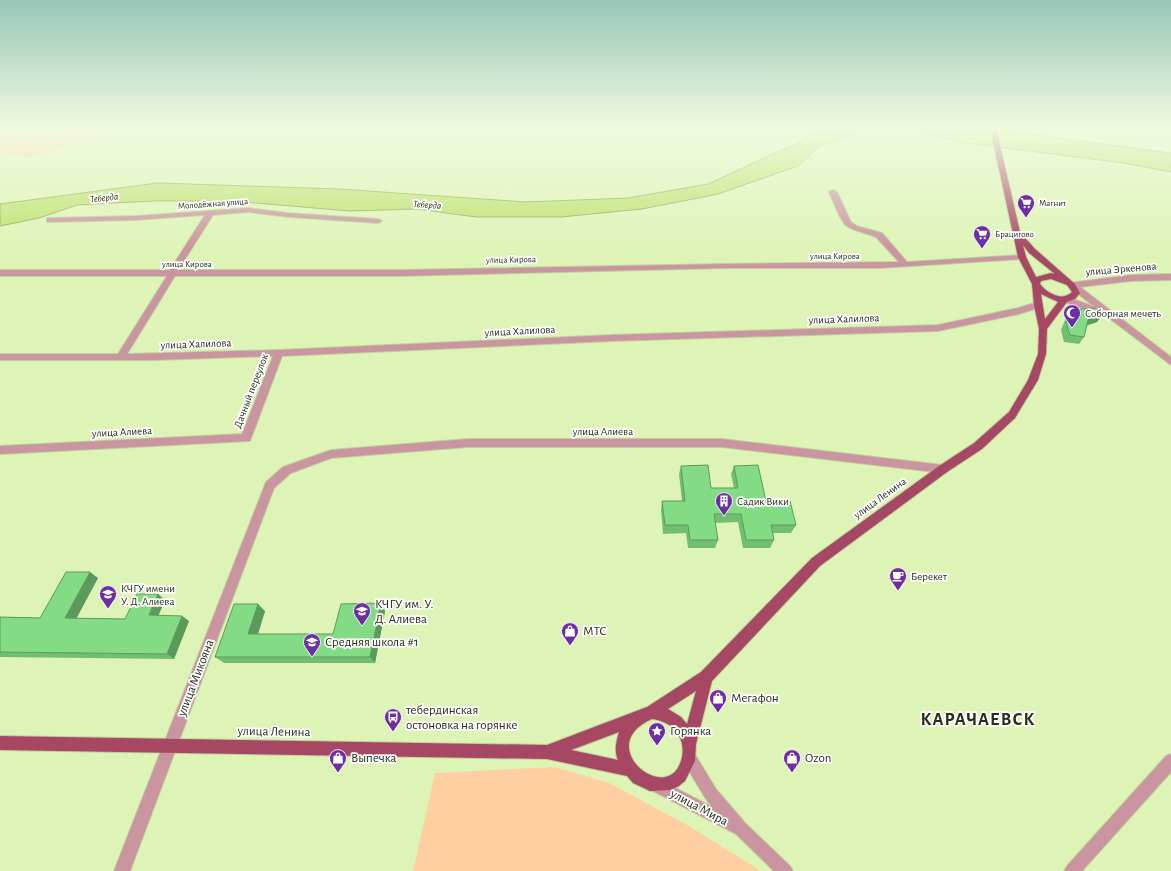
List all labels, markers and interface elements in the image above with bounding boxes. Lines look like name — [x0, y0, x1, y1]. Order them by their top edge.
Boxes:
water label: Теберда — [89, 192, 119, 205]
supermarket icon: Магнит — [1016, 193, 1036, 218]
street label: Молодёжная улица — [178, 197, 248, 211]
water label: Теберда — [412, 199, 442, 212]
place label: Магнит — [1039, 199, 1067, 208]
supermarket icon: Брацигово — [972, 224, 992, 249]
place label: Брацигово — [995, 230, 1034, 239]
street label: улица Кирова — [809, 252, 860, 261]
street label: улица Кирова — [485, 255, 536, 265]
street label: улица Кирова — [161, 260, 212, 269]
street label: улица Эркенова — [1084, 260, 1157, 278]
mosque icon: Соборная мечеть — [1062, 303, 1082, 328]
place label: Соборная мечеть — [1085, 308, 1161, 319]
street label: улица Халилова — [807, 312, 880, 326]
street label: улица Халилова — [483, 324, 556, 338]
street label: улица Халилова — [159, 337, 232, 351]
street label: Дачный переулок — [232, 352, 270, 430]
street label: улица Алиева — [91, 425, 152, 439]
street label: улица Алиева — [572, 426, 633, 437]
street label: улица Ленина — [851, 475, 908, 521]
building icon: Садик Вики — [714, 491, 734, 516]
place label: Садик Вики — [737, 496, 789, 507]
cafe icon: Берекет — [888, 566, 908, 591]
place label: Берекет — [911, 571, 947, 582]
place label: КЧГУ имени У. Д. Алиева — [121, 583, 175, 607]
school or university icon: КЧГУ имени У. Д. Алиева — [98, 584, 118, 609]
place label: КЧГУ им. У. Д. Алиева — [375, 598, 433, 626]
school or university icon: КЧГУ им. У. Д. Алиева — [352, 601, 372, 626]
shop icon: МТС — [560, 621, 580, 646]
place label: МТС — [583, 625, 607, 638]
school or university icon: Средняя школа #1 — [302, 632, 322, 657]
place label: Средняя школа #1 — [325, 636, 418, 649]
street label: улица Микояна — [175, 638, 217, 719]
shop icon: Мегафон — [708, 688, 728, 713]
place label: Мегафон — [731, 692, 779, 705]
place label: тебердинская остоновка на горянке — [405, 704, 517, 732]
bus stop icon: тебердинская остоновка на горянке — [383, 707, 403, 732]
district label: КАРАЧАЕВСК — [921, 711, 1035, 729]
place icon: Горянка — [647, 721, 667, 746]
street label: улица Ленина — [236, 725, 311, 739]
place label: Горянка — [670, 725, 711, 738]
shop icon: Выпечка — [328, 748, 348, 773]
shop icon: Ozon — [782, 748, 802, 773]
place label: Выпечка — [351, 752, 396, 765]
place label: Ozon — [805, 752, 831, 765]
street label: улица Мира — [667, 787, 730, 829]

